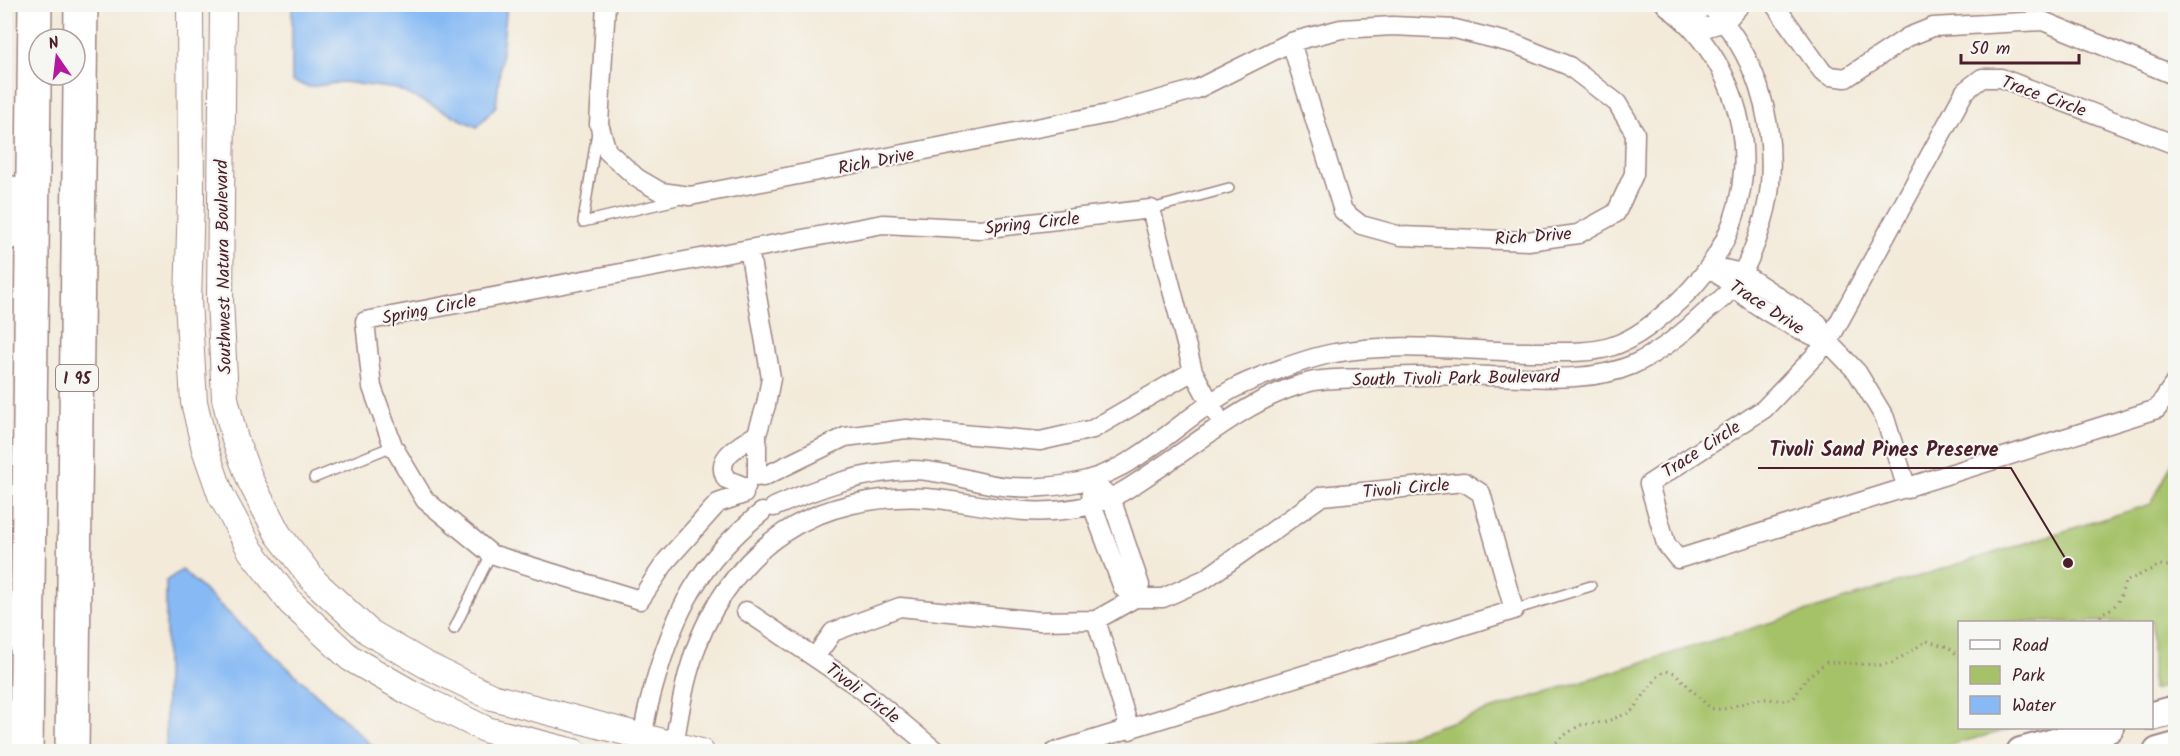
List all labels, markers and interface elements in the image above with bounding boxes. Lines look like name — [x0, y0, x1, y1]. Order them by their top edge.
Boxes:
north arrow — [27, 27, 87, 87]
scale bar — [1961, 27, 2080, 65]
text: N — [46, 31, 62, 57]
text: 50 m — [1970, 35, 2010, 64]
street label: Trace Circle — [1997, 69, 2090, 126]
street label: Rich Drive — [836, 141, 917, 184]
street label: Southwest Natura Boulevard — [208, 158, 241, 375]
street label: Spring Circle — [983, 205, 1081, 244]
street label: Rich Drive — [1494, 220, 1573, 255]
street label: Trace Drive — [1723, 273, 1810, 344]
street label: Spring Circle — [380, 287, 479, 334]
street label: South Tivoli Park Boulevard — [1352, 363, 1561, 396]
road number: I 95 — [56, 365, 98, 391]
street label: Trace Circle — [1657, 414, 1747, 487]
callout: Tivoli Sand Pines Preserve — [1758, 430, 2011, 468]
text: Tivoli Sand Pines Preserve — [1769, 435, 1999, 467]
street label: Tivoli Circle — [1361, 471, 1451, 508]
legend — [1958, 621, 2153, 729]
text: Road — [2012, 632, 2049, 661]
street label: Tivoli Circle — [819, 656, 906, 732]
text: Park — [2012, 662, 2045, 691]
text: Water — [2012, 692, 2057, 721]

